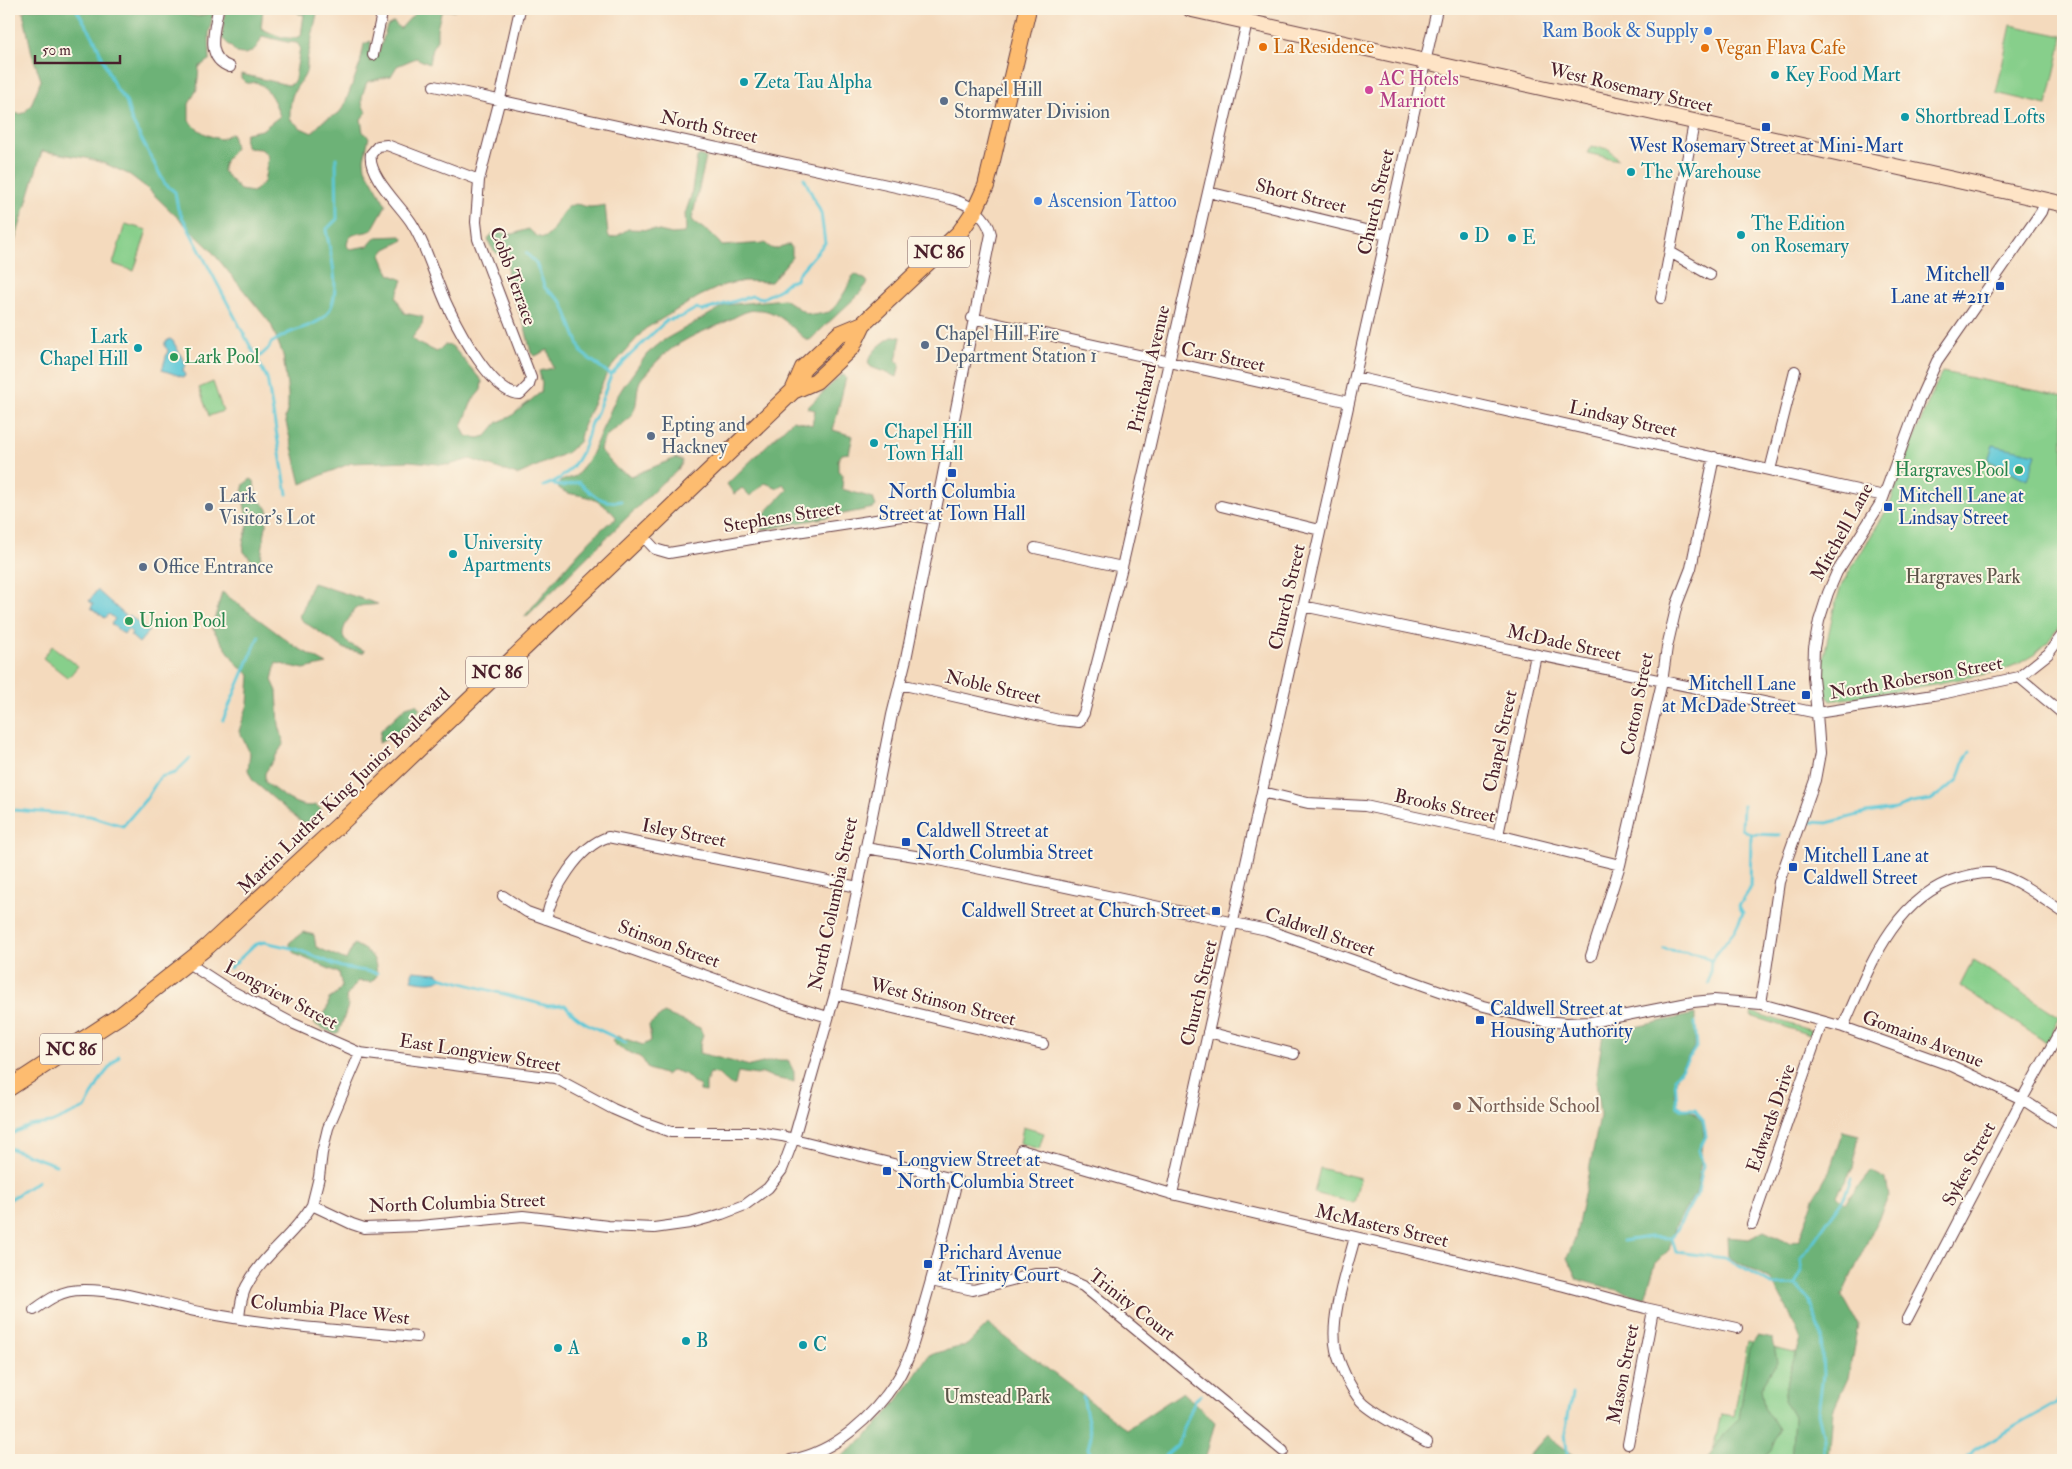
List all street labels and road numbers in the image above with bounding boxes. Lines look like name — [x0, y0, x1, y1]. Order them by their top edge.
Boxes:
street label: West Rosemary Street — [1546, 57, 1715, 118]
street label: North Street — [658, 105, 760, 149]
street label: Church Street — [1352, 147, 1400, 257]
street label: Short Street — [1253, 173, 1349, 219]
street label: Cobb Terrace — [484, 224, 542, 329]
road number: NC 86 — [908, 236, 970, 268]
street label: Pritchard Avenue — [1123, 303, 1175, 435]
street label: Carr Street — [1179, 336, 1267, 378]
street label: Lindsay Street — [1567, 395, 1679, 443]
street label: Mitchell Lane — [1805, 479, 1879, 585]
street label: Stephens Street — [722, 496, 842, 539]
street label: Church Street — [1263, 542, 1311, 652]
street label: McDade Street — [1505, 619, 1623, 667]
street label: Cotton Street — [1615, 651, 1659, 757]
street label: North Roberson Street — [1828, 651, 2004, 705]
road number: NC 86 — [466, 656, 528, 688]
street label: Noble Street — [943, 664, 1043, 710]
street label: Martin Luther King Junior Boulevard — [232, 682, 456, 899]
street label: Chapel Street — [1477, 688, 1524, 795]
street label: Brooks Street — [1392, 784, 1498, 828]
street label: Isley Street — [640, 813, 728, 853]
street label: North Columbia Street — [803, 815, 863, 993]
street label: Caldwell Street — [1262, 902, 1378, 962]
street label: Stinson Street — [615, 914, 723, 974]
street label: Church Street — [1175, 938, 1223, 1048]
street label: Longview Street — [220, 955, 342, 1035]
street label: West Stinson Street — [867, 972, 1018, 1032]
street label: Gomains Avenue — [1859, 1005, 1987, 1073]
street label: East Longview Street — [398, 1028, 562, 1078]
road number: NC 86 — [40, 1034, 102, 1064]
street label: Edwards Drive — [1741, 1061, 1801, 1175]
street label: Sykes Street — [1937, 1118, 2001, 1210]
street label: North Columbia Street — [368, 1188, 546, 1218]
street label: McMasters Street — [1313, 1199, 1451, 1253]
street label: Trinity Court — [1084, 1264, 1180, 1346]
street label: Columbia Place West — [249, 1290, 411, 1330]
street label: Mason Street — [1602, 1322, 1644, 1426]

